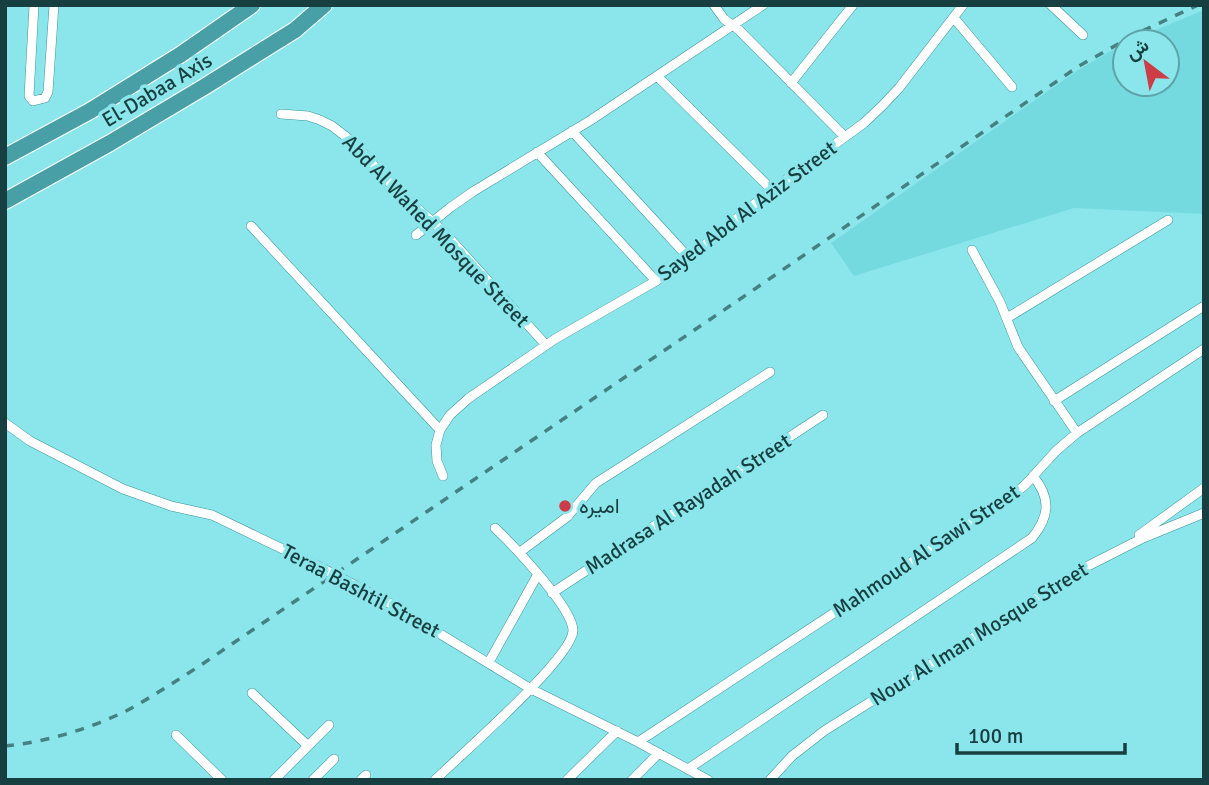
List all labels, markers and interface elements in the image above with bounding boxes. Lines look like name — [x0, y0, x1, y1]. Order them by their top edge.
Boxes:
north arrow — [1111, 28, 1181, 98]
text: ش — [1121, 33, 1154, 66]
street label: El-Dabaa Axis — [97, 47, 217, 133]
street label: Abd Al Wahed Mosque Street — [337, 129, 535, 333]
street label: Sayed Abd Al Aziz Street — [652, 135, 842, 287]
street label: Madrasa Al Rayadah Street — [580, 428, 796, 580]
street label: Mahmoud Al Sawi Street — [828, 479, 1024, 623]
place label: اميره — [579, 493, 620, 519]
marker: اميره — [557, 498, 573, 514]
street label: Teraa Bashtil Street — [278, 538, 444, 644]
street label: Nour Al Iman Mosque Street — [865, 556, 1093, 712]
scale bar — [957, 712, 1125, 756]
text: 100 m — [968, 723, 1023, 749]

